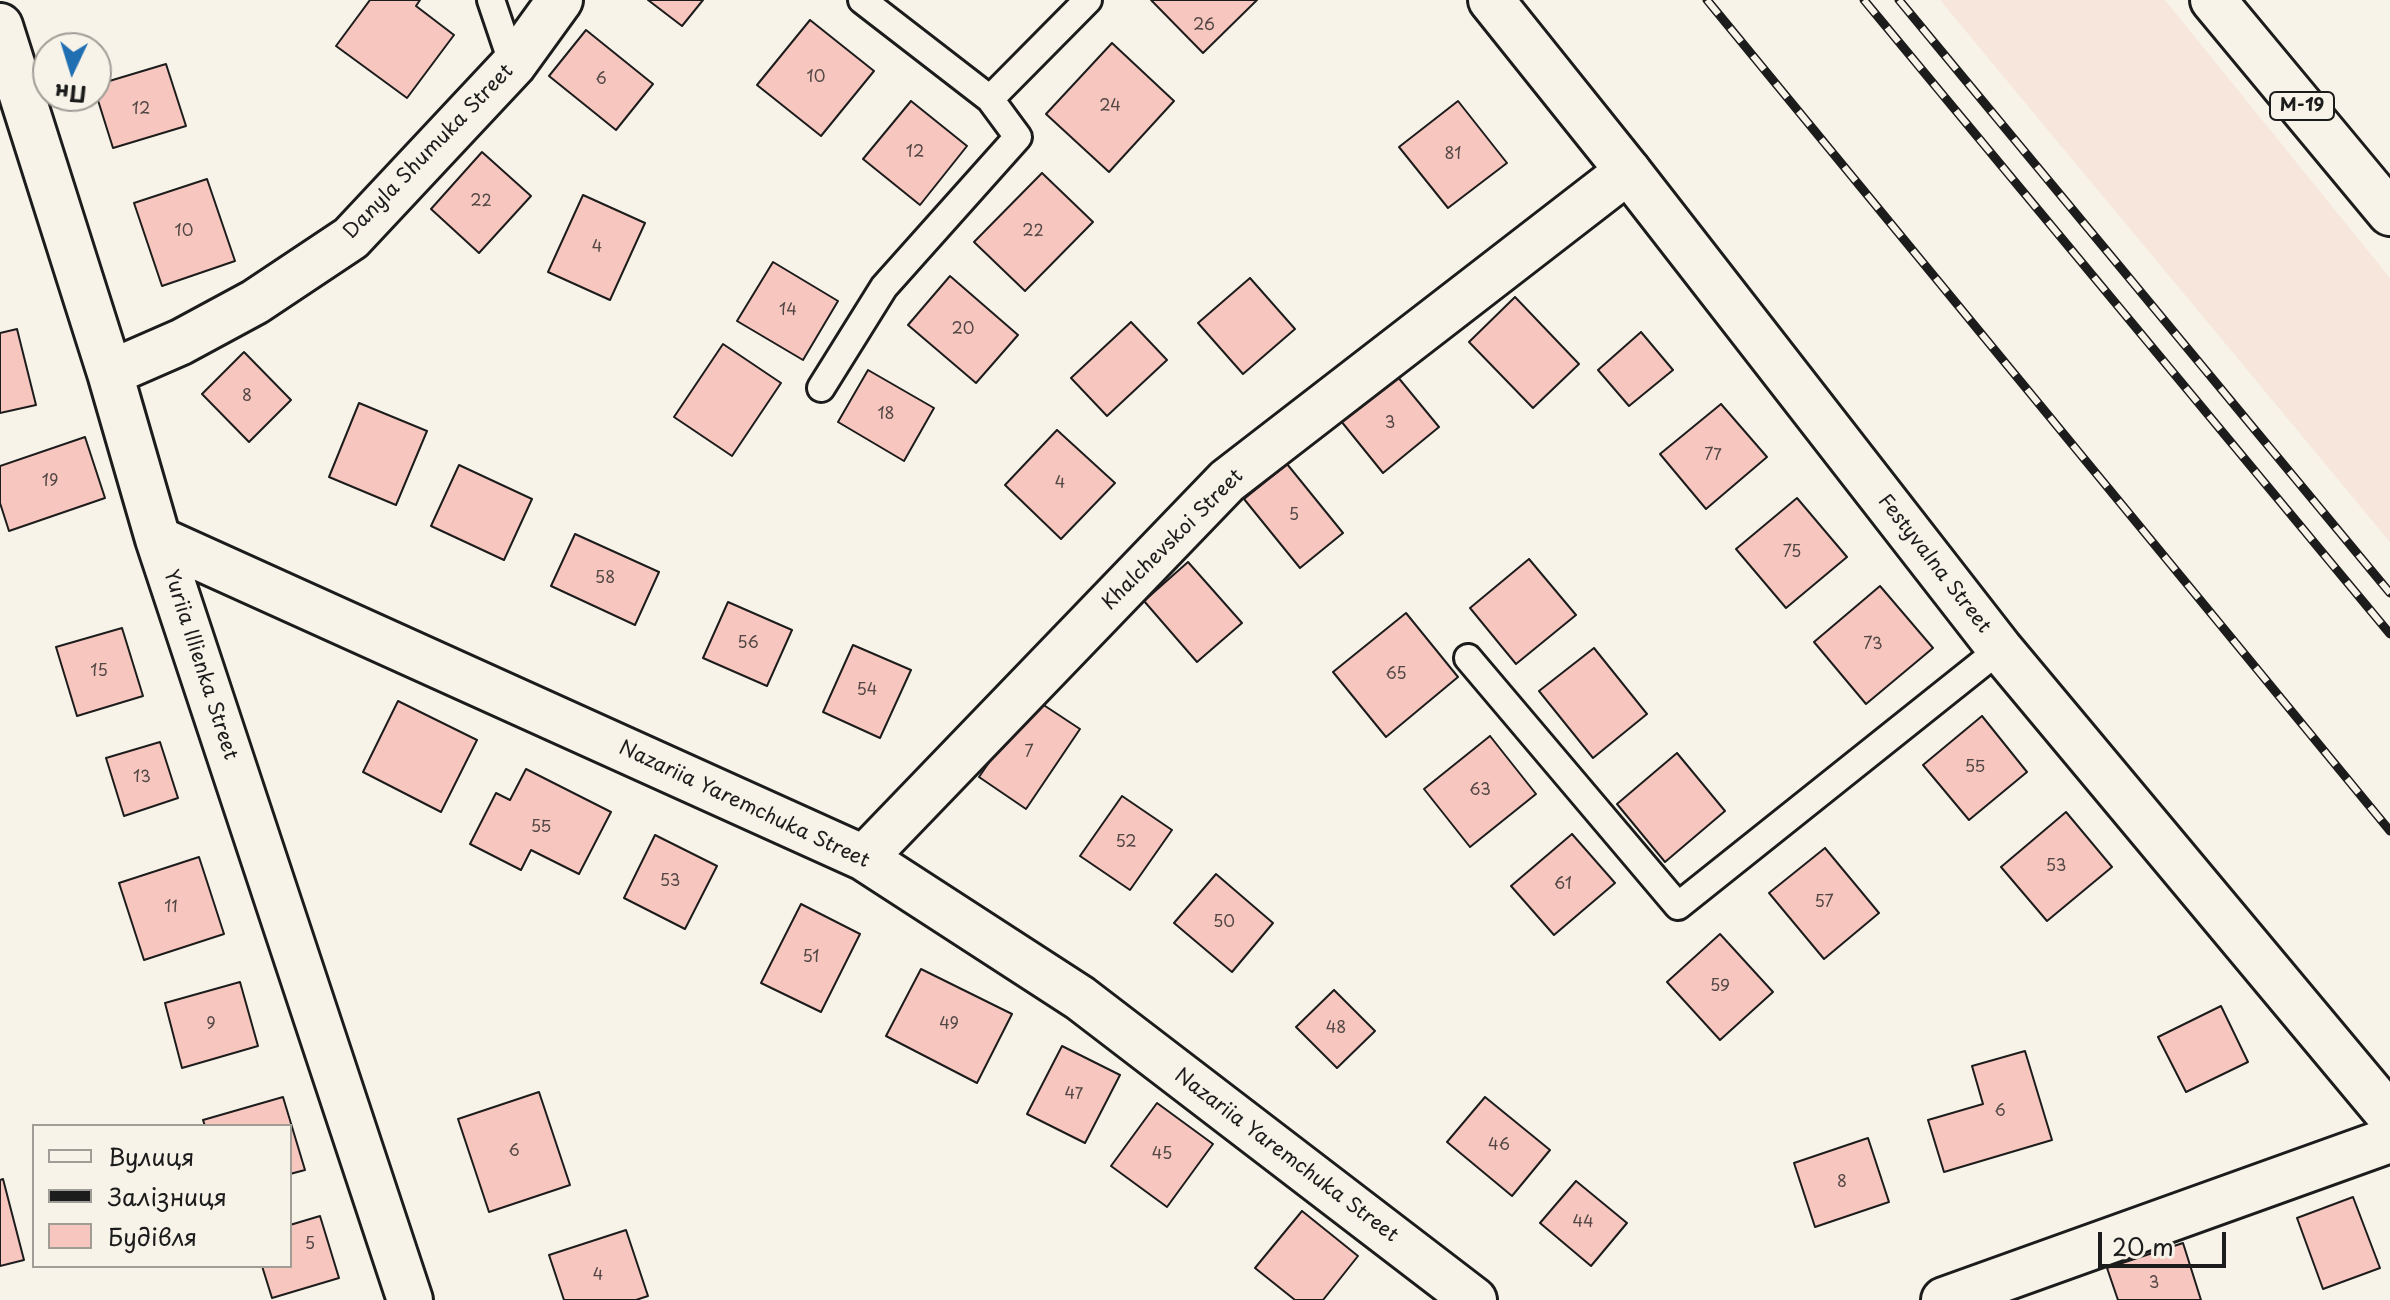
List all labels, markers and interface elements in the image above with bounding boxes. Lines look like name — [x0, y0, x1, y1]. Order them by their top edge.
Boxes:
house number: 26 — [1193, 16, 1215, 36]
north arrow — [32, 32, 112, 112]
street label: Danyla Shumuka Street — [339, 60, 519, 244]
house number: 10 — [807, 68, 825, 88]
house number: 6 — [595, 70, 607, 90]
text: Пн — [53, 77, 87, 112]
road number: М-19 — [2270, 92, 2334, 120]
house number: 24 — [1099, 97, 1121, 117]
house number: 12 — [132, 100, 150, 120]
house number: 12 — [906, 143, 924, 163]
house number: 81 — [1444, 145, 1462, 165]
house number: 22 — [470, 192, 492, 212]
house number: 10 — [175, 222, 193, 242]
house number: 22 — [1022, 222, 1044, 242]
house number: 4 — [592, 238, 602, 258]
house number: 14 — [779, 301, 797, 321]
house number: 20 — [952, 320, 974, 340]
house number: 8 — [242, 387, 252, 407]
house number: 18 — [877, 405, 895, 425]
house number: 3 — [1385, 414, 1395, 434]
house number: 77 — [1704, 446, 1722, 466]
street label: Khalchevskoi Street — [1098, 465, 1248, 615]
house number: 19 — [42, 472, 58, 492]
house number: 4 — [1055, 474, 1065, 494]
street label: Festyvalna Street — [1872, 490, 1996, 638]
house number: 5 — [1289, 506, 1299, 526]
house number: 75 — [1783, 543, 1801, 563]
street label: Yuriia Illienka Street — [158, 567, 242, 763]
house number: 58 — [595, 569, 615, 589]
house number: 56 — [737, 634, 759, 654]
house number: 73 — [1863, 635, 1883, 655]
house number: 15 — [90, 662, 108, 682]
house number: 65 — [1385, 665, 1407, 685]
house number: 54 — [857, 681, 877, 701]
street label: Nazariia Yaremchuka Street — [615, 736, 873, 874]
house number: 7 — [1024, 743, 1034, 763]
house number: 55 — [1965, 758, 1985, 778]
house number: 13 — [133, 768, 151, 788]
house number: 63 — [1469, 781, 1491, 801]
house number: 55 — [531, 818, 551, 838]
house number: 52 — [1115, 833, 1137, 853]
house number: 53 — [2046, 857, 2066, 877]
house number: 53 — [660, 872, 680, 892]
house number: 61 — [1554, 875, 1572, 895]
house number: 57 — [1814, 893, 1834, 913]
house number: 11 — [164, 898, 178, 918]
house number: 50 — [1213, 913, 1235, 933]
house number: 51 — [802, 948, 820, 968]
house number: 59 — [1710, 977, 1730, 997]
house number: 9 — [206, 1015, 216, 1035]
house number: 49 — [939, 1015, 959, 1035]
house number: 48 — [1326, 1019, 1346, 1039]
street label: Nazariia Yaremchuka Street — [1169, 1064, 1403, 1248]
house number: 47 — [1065, 1085, 1083, 1105]
house number: 6 — [1994, 1102, 2006, 1122]
legend — [32, 1124, 292, 1268]
house number: 46 — [1488, 1136, 1510, 1156]
text: Вулиця — [108, 1138, 194, 1174]
house number: 6 — [508, 1142, 520, 1162]
house number: 45 — [1152, 1145, 1172, 1165]
house number: 8 — [1837, 1173, 1847, 1193]
text: Залізниця — [108, 1178, 227, 1214]
house number: 44 — [1572, 1213, 1594, 1233]
scale bar — [2102, 1216, 2230, 1266]
text: Будівля — [108, 1218, 197, 1254]
text: 20 m — [2112, 1228, 2174, 1264]
house number: 5 — [305, 1235, 315, 1255]
house number: 4 — [593, 1266, 603, 1286]
house number: 3 — [2149, 1274, 2159, 1294]

